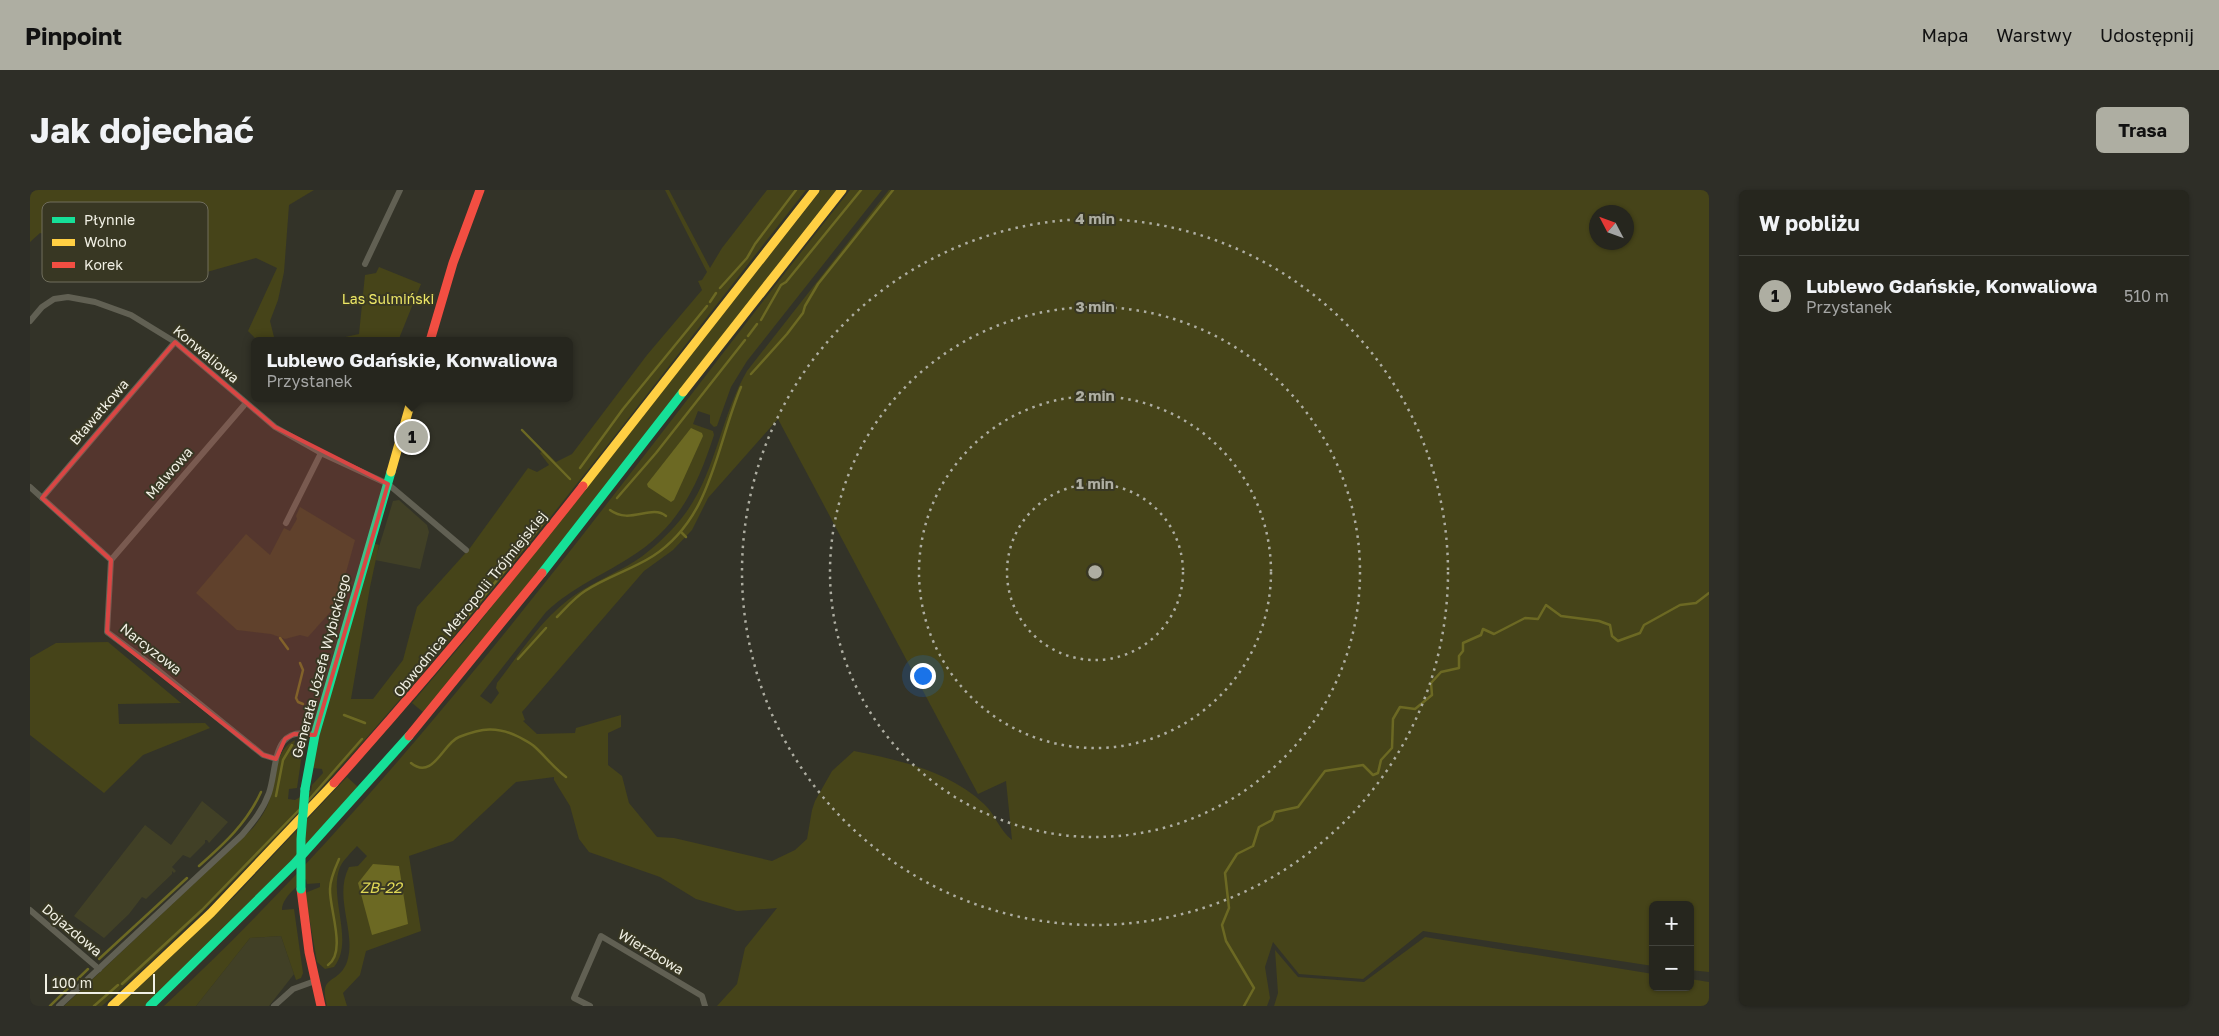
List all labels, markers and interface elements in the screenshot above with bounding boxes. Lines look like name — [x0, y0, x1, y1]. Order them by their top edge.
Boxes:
text: Pinpoint — [25, 21, 122, 50]
text: Mapa — [1921, 24, 1968, 46]
text: Warstwy — [1996, 24, 2072, 46]
text: Udostępnij — [2100, 24, 2194, 46]
button: Trasa — [2096, 107, 2189, 153]
text: Jak dojechać — [30, 109, 254, 151]
legend — [42, 202, 208, 282]
north arrow — [1589, 205, 1634, 250]
text: 4 min — [1075, 209, 1115, 227]
text: W pobliżu — [1759, 210, 1860, 236]
text: Płynnie — [84, 211, 135, 228]
text: Wolno — [84, 233, 127, 250]
text: Korek — [84, 256, 123, 273]
text: Lublewo Gdańskie, Konwaliowa — [1806, 274, 2097, 297]
text: 1 — [1771, 286, 1779, 306]
text: 510 m — [2124, 286, 2169, 306]
park label: Las Sulmiński — [342, 290, 434, 307]
text: 3 min — [1075, 297, 1115, 315]
text: Przystanek — [1806, 297, 1892, 317]
street label: Konwaliowa — [170, 321, 243, 386]
popup — [251, 337, 573, 402]
text: Lublewo Gdańskie, Konwaliowa — [266, 348, 558, 371]
text: Przystanek — [266, 371, 353, 391]
street label: Bławatkowa — [66, 375, 132, 448]
text: 2 min — [1075, 386, 1115, 404]
pin: 1 — [396, 418, 428, 456]
street label: Malwowa — [142, 443, 196, 502]
text: 1 min — [1076, 474, 1114, 492]
street label: Obwodnica Metropolii Trójmiejskiej — [389, 507, 550, 700]
centre of rings — [1086, 563, 1104, 581]
street label: Generała Józefa Wybickiego — [288, 572, 353, 760]
street label: Narcyzowa — [117, 619, 185, 678]
your location — [910, 663, 936, 689]
water label: ZB-22 — [360, 878, 403, 896]
street label: Dojazdowa — [39, 900, 106, 960]
map controls — [1649, 901, 1694, 991]
button: + — [1649, 901, 1694, 946]
street label: Wierzbowa — [615, 925, 687, 978]
button: − — [1649, 946, 1694, 991]
scale bar — [45, 971, 155, 994]
text: 100 m — [52, 974, 92, 991]

